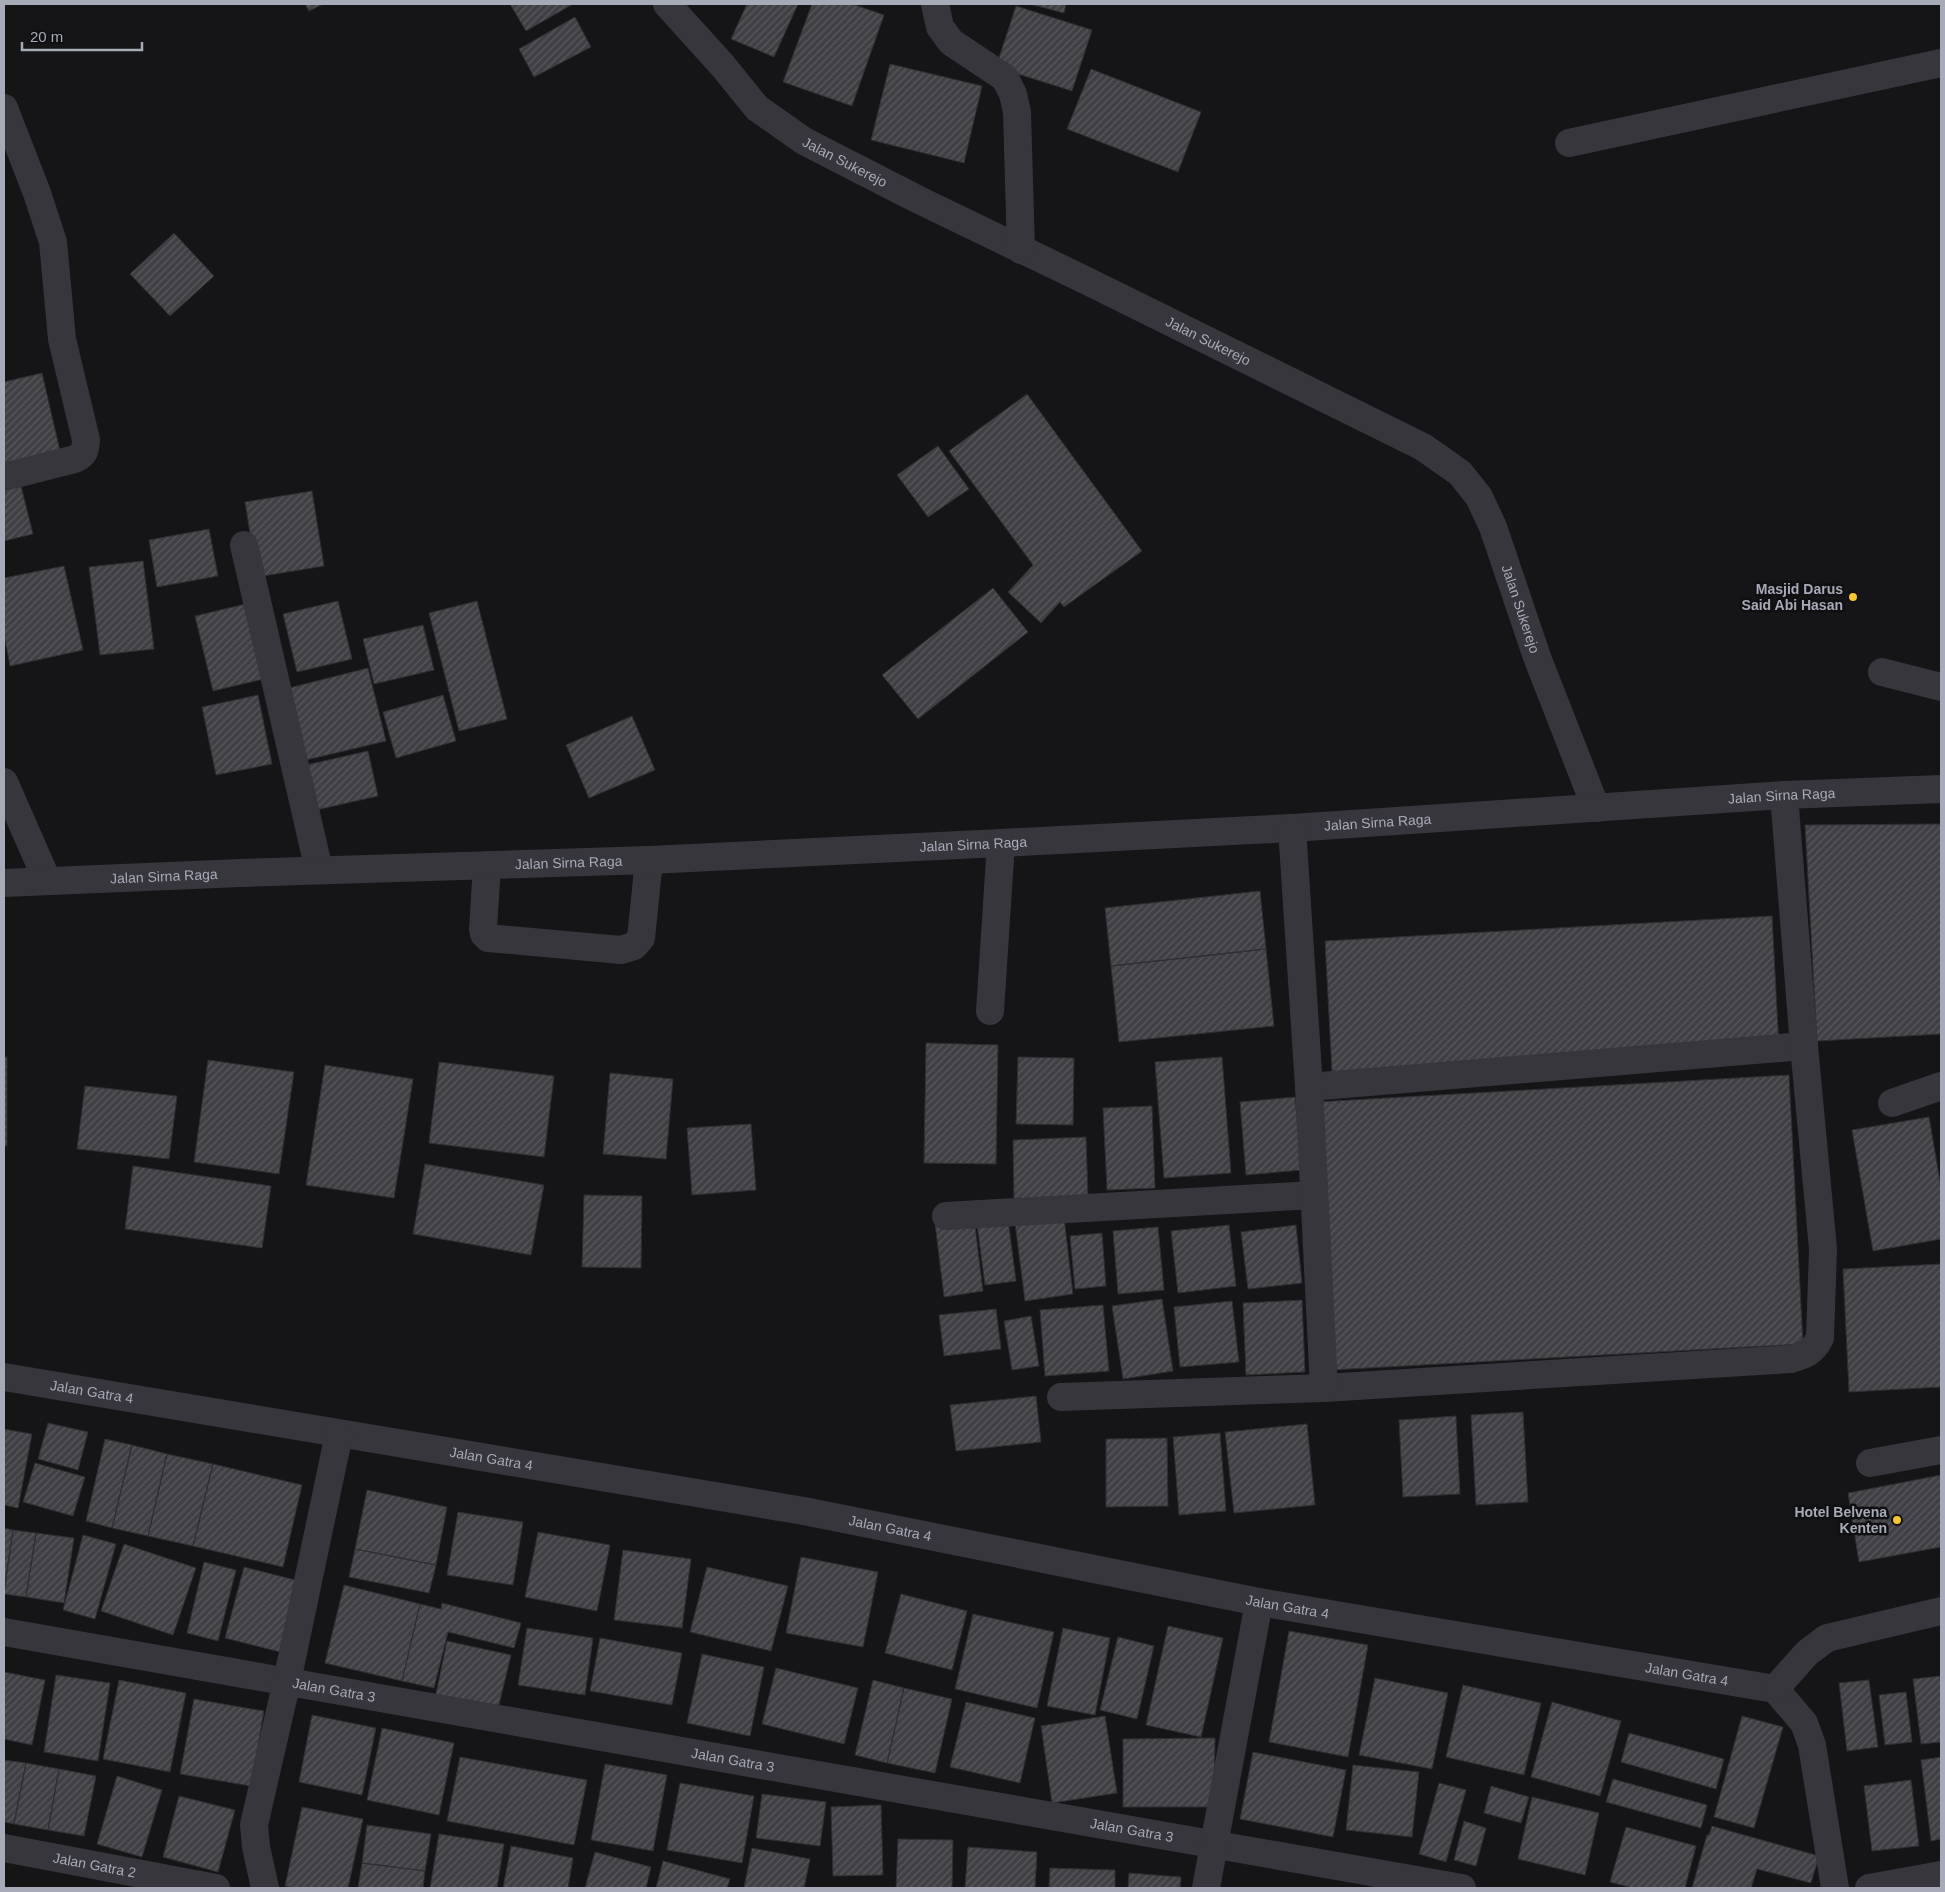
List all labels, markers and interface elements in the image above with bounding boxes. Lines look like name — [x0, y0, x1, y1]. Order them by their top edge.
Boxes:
scale bar — [22, 20, 142, 52]
text: 20 m — [30, 28, 63, 45]
street label: Jalan Sukerejo — [800, 134, 890, 190]
street label: Jalan Sukerejo — [1163, 313, 1254, 369]
street label: Jalan Sukerejo — [1498, 562, 1543, 656]
place label: Masjid Darus Said Abi Hasan — [1742, 581, 1843, 613]
marker: Masjid Darus Said Abi Hasan — [1847, 591, 1859, 603]
street label: Jalan Sirna Raga — [1727, 785, 1836, 807]
street label: Jalan Sirna Raga — [1323, 811, 1432, 834]
street label: Jalan Sirna Raga — [919, 834, 1028, 855]
street label: Jalan Sirna Raga — [515, 853, 623, 872]
street label: Jalan Sirna Raga — [110, 866, 218, 886]
street label: Jalan Gatra 4 — [49, 1377, 135, 1407]
street label: Jalan Gatra 4 — [448, 1444, 534, 1473]
place label: Hotel Belvena Kenten — [1794, 1504, 1887, 1536]
street label: Jalan Gatra 4 — [847, 1512, 933, 1544]
marker: Hotel Belvena Kenten — [1891, 1514, 1903, 1526]
street label: Jalan Gatra 4 — [1244, 1592, 1330, 1622]
street label: Jalan Gatra 4 — [1644, 1659, 1730, 1689]
street label: Jalan Gatra 3 — [291, 1675, 377, 1705]
street label: Jalan Gatra 3 — [690, 1745, 776, 1775]
street label: Jalan Gatra 3 — [1089, 1815, 1175, 1845]
street label: Jalan Gatra 2 — [52, 1849, 137, 1881]

